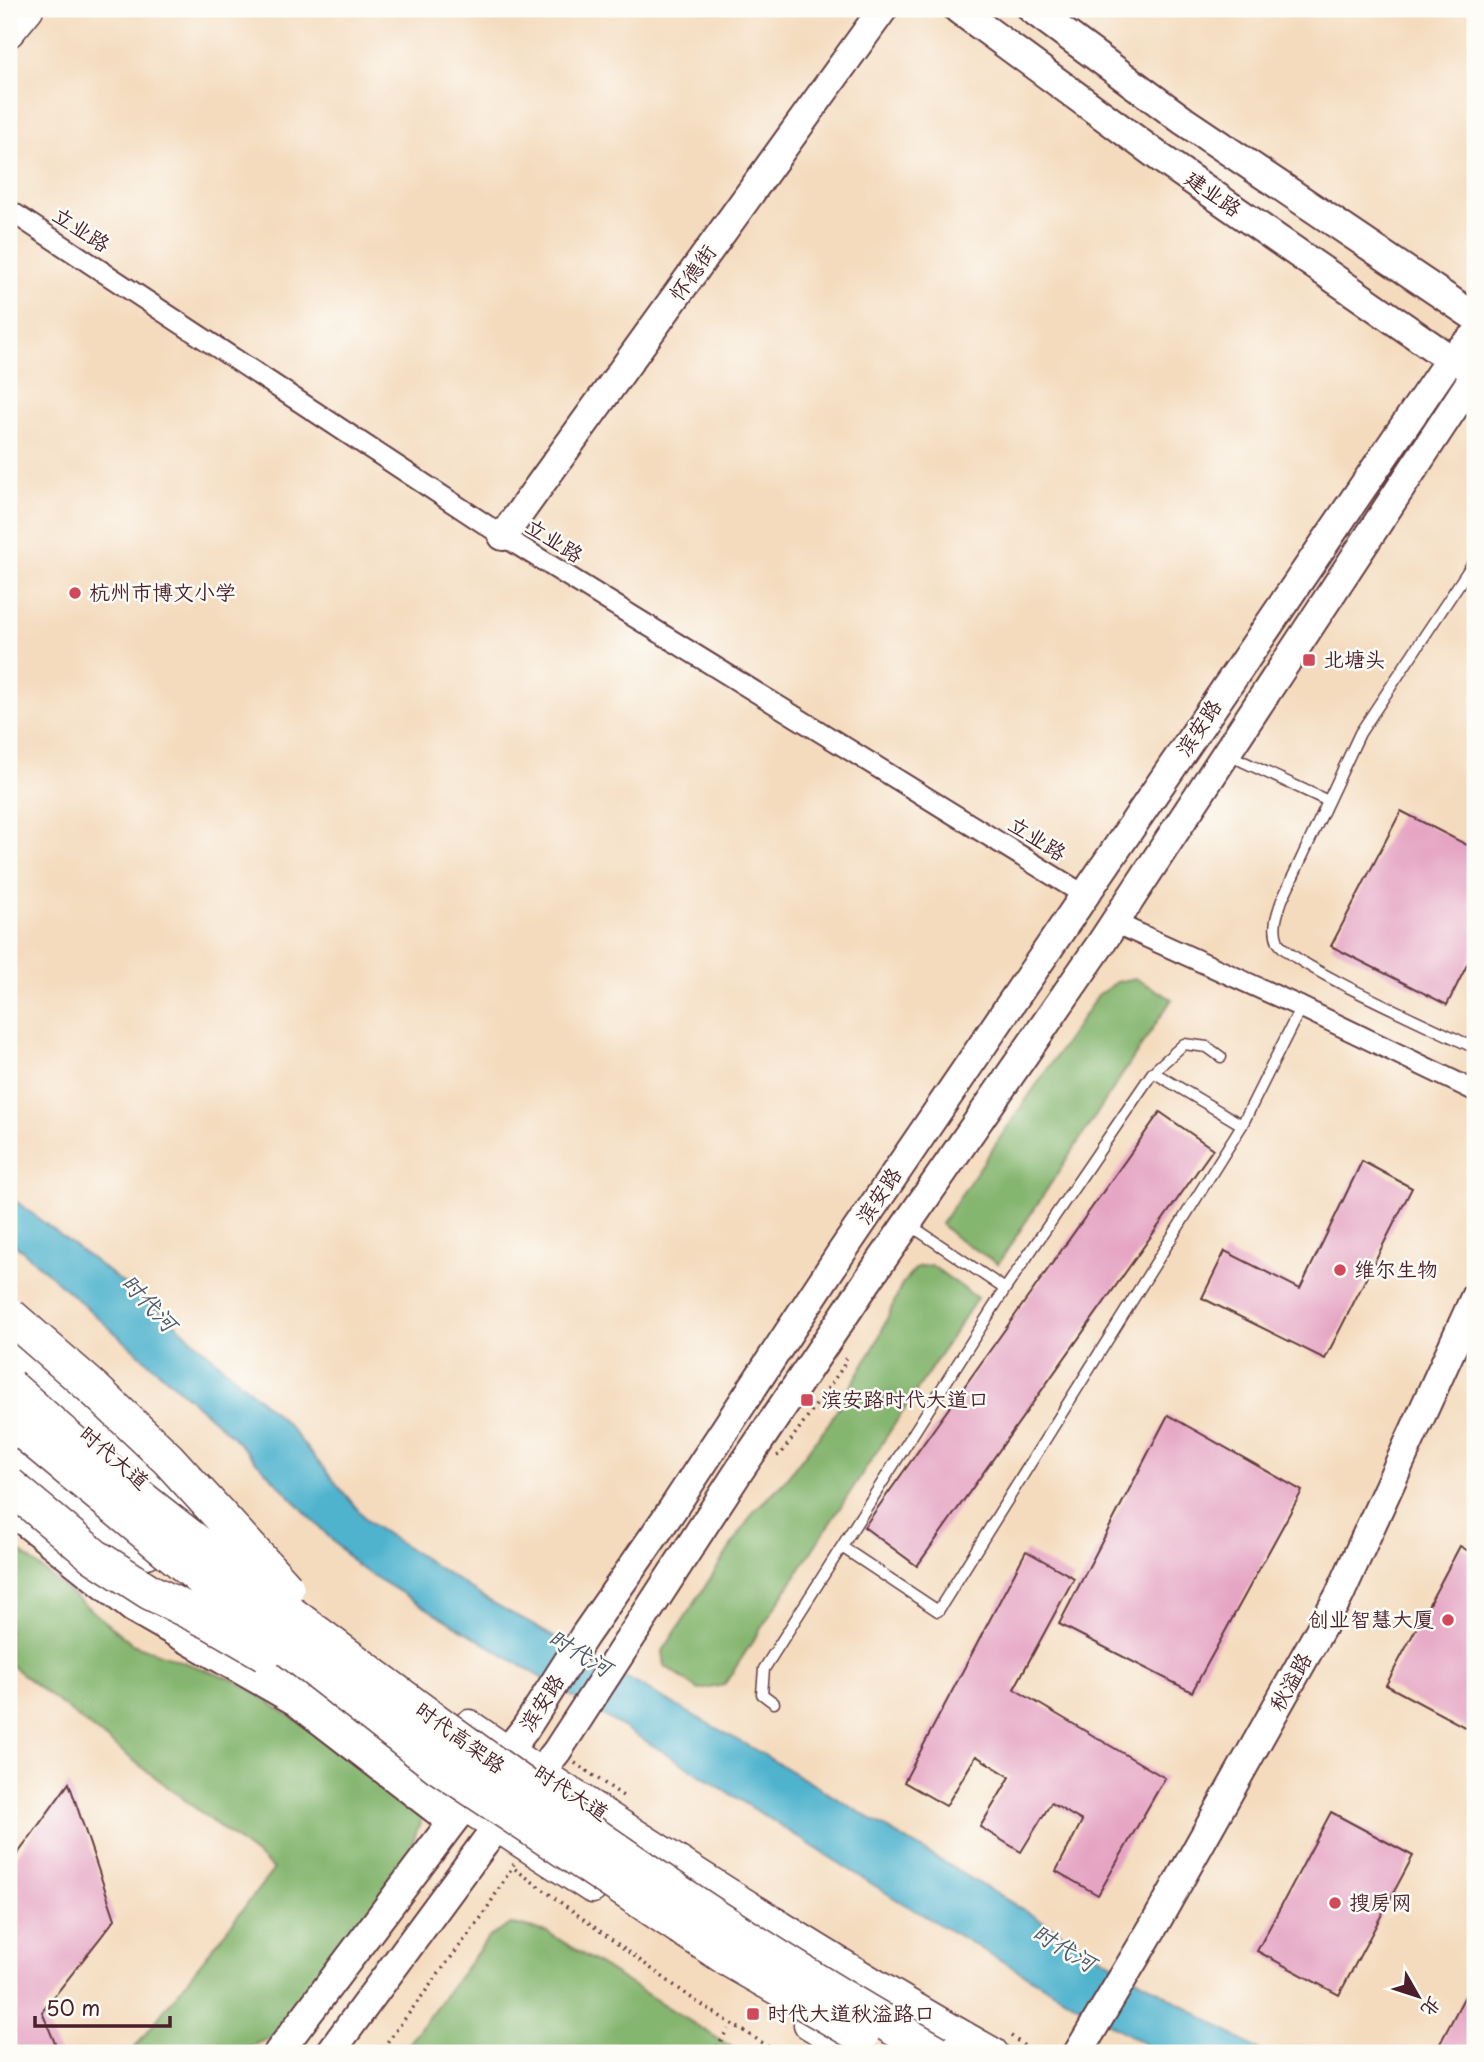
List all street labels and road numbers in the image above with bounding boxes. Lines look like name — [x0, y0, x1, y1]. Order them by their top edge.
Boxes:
street label: 建业路 — [1179, 161, 1249, 224]
street label: 立业路 — [47, 198, 117, 259]
street label: 怀德街 — [660, 237, 723, 307]
street label: 立业路 — [520, 509, 590, 570]
street label: 滨安路 — [1166, 692, 1228, 762]
street label: 立业路 — [1003, 807, 1073, 868]
street label: 滨安路 — [846, 1160, 908, 1230]
street label: 时代大道 — [73, 1417, 158, 1496]
street label: 秋溢路 — [1260, 1646, 1319, 1716]
street label: 滨安路 — [510, 1667, 571, 1737]
street label: 时代高架路 — [409, 1693, 513, 1780]
street label: 时代大道 — [528, 1755, 616, 1828]

